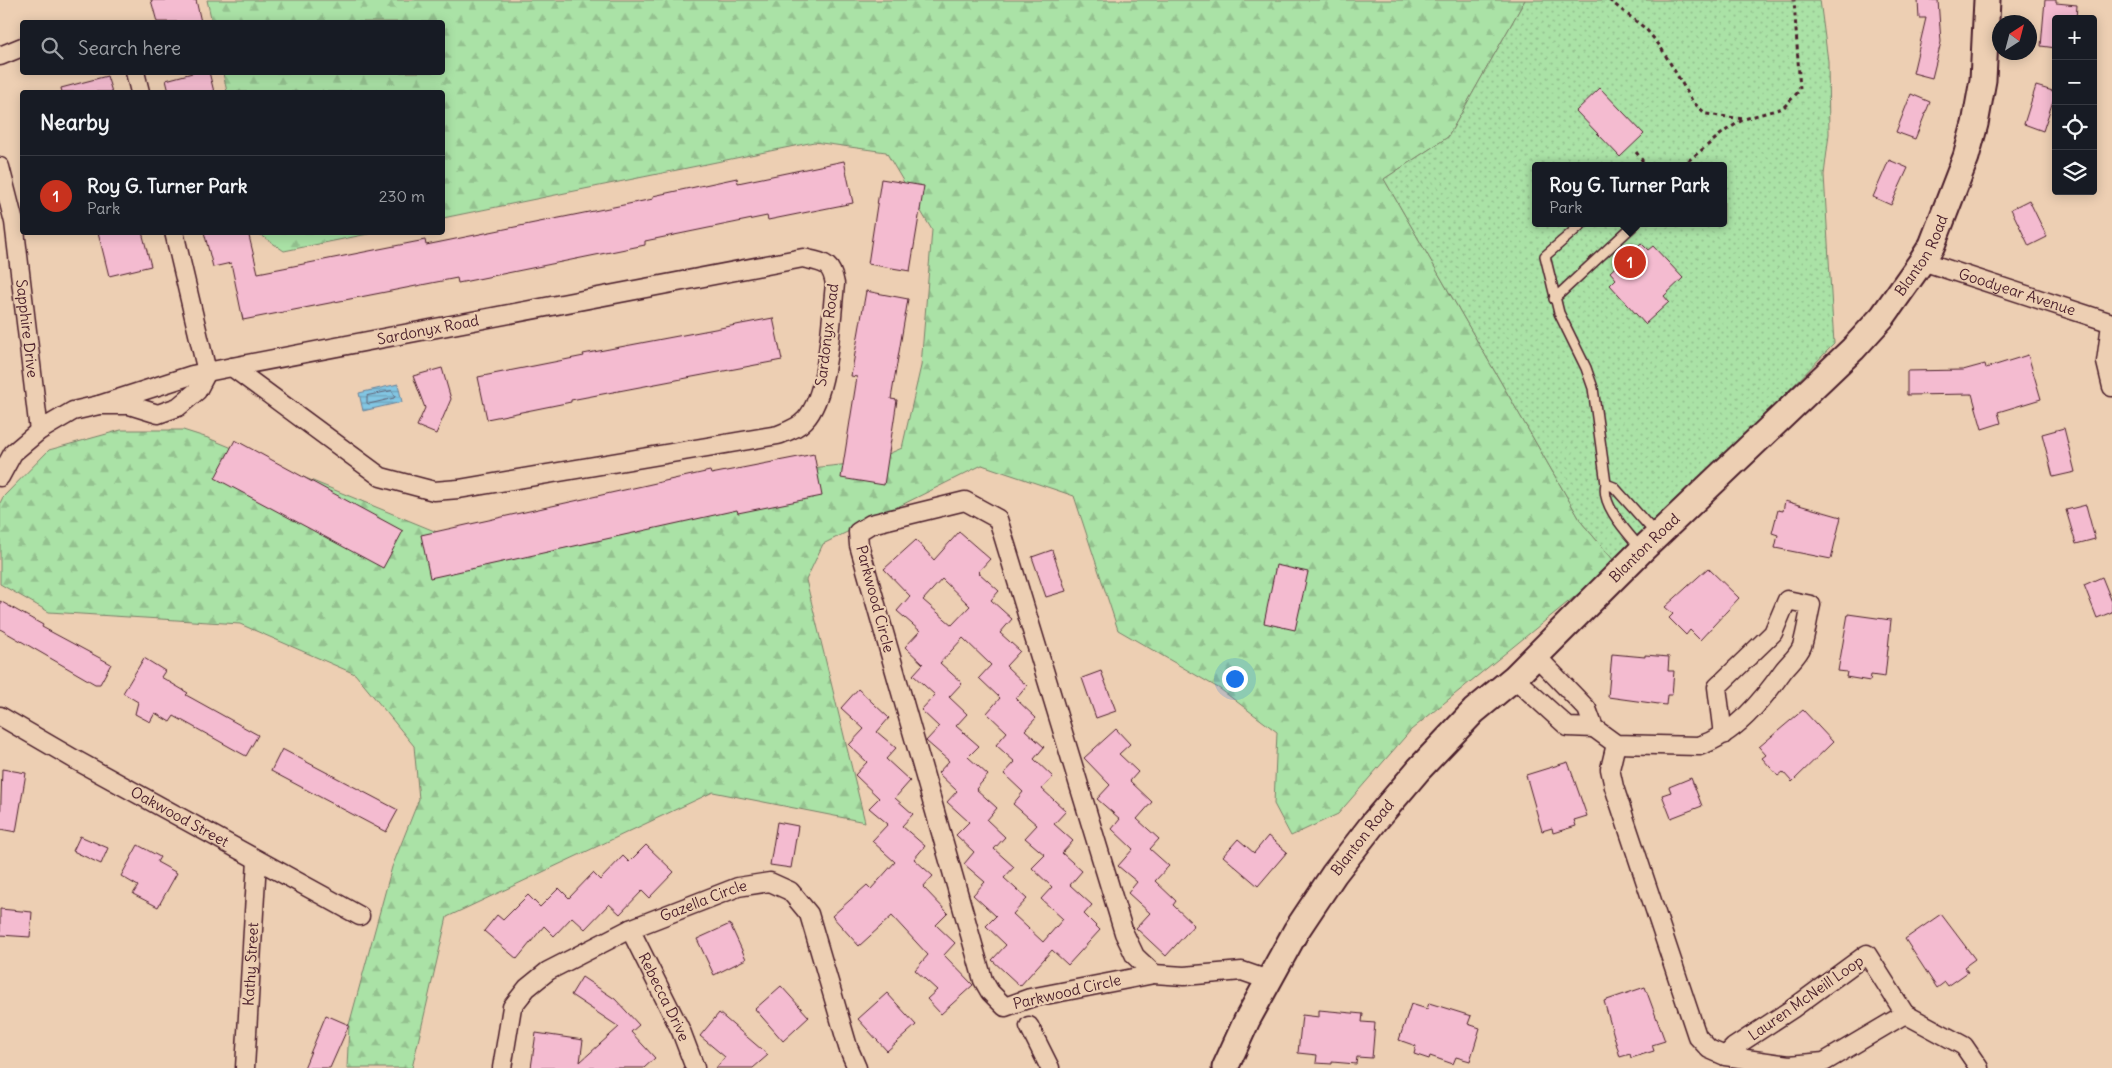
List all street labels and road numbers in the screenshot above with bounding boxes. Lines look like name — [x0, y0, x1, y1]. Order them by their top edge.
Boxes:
street label: Blanton Road — [1890, 212, 1952, 300]
street label: Goodyear Avenue — [1956, 264, 2078, 319]
street label: Sapphire Drive — [12, 278, 43, 379]
street label: Sardonyx Road — [811, 282, 842, 387]
street label: Sardonyx Road — [375, 310, 481, 349]
street label: Blanton Road — [1605, 509, 1684, 586]
street label: Parkwood Circle — [852, 543, 899, 655]
street label: Oakwood Street — [127, 782, 232, 851]
street label: Blanton Road — [1326, 796, 1398, 879]
street label: Gazella Circle — [657, 876, 748, 925]
street label: Kathy Street — [239, 922, 262, 1006]
street label: Rebecca Drive — [634, 949, 694, 1044]
street label: Lauren McNeill Loop — [1744, 951, 1867, 1044]
street label: Parkwood Circle — [1011, 970, 1123, 1013]

